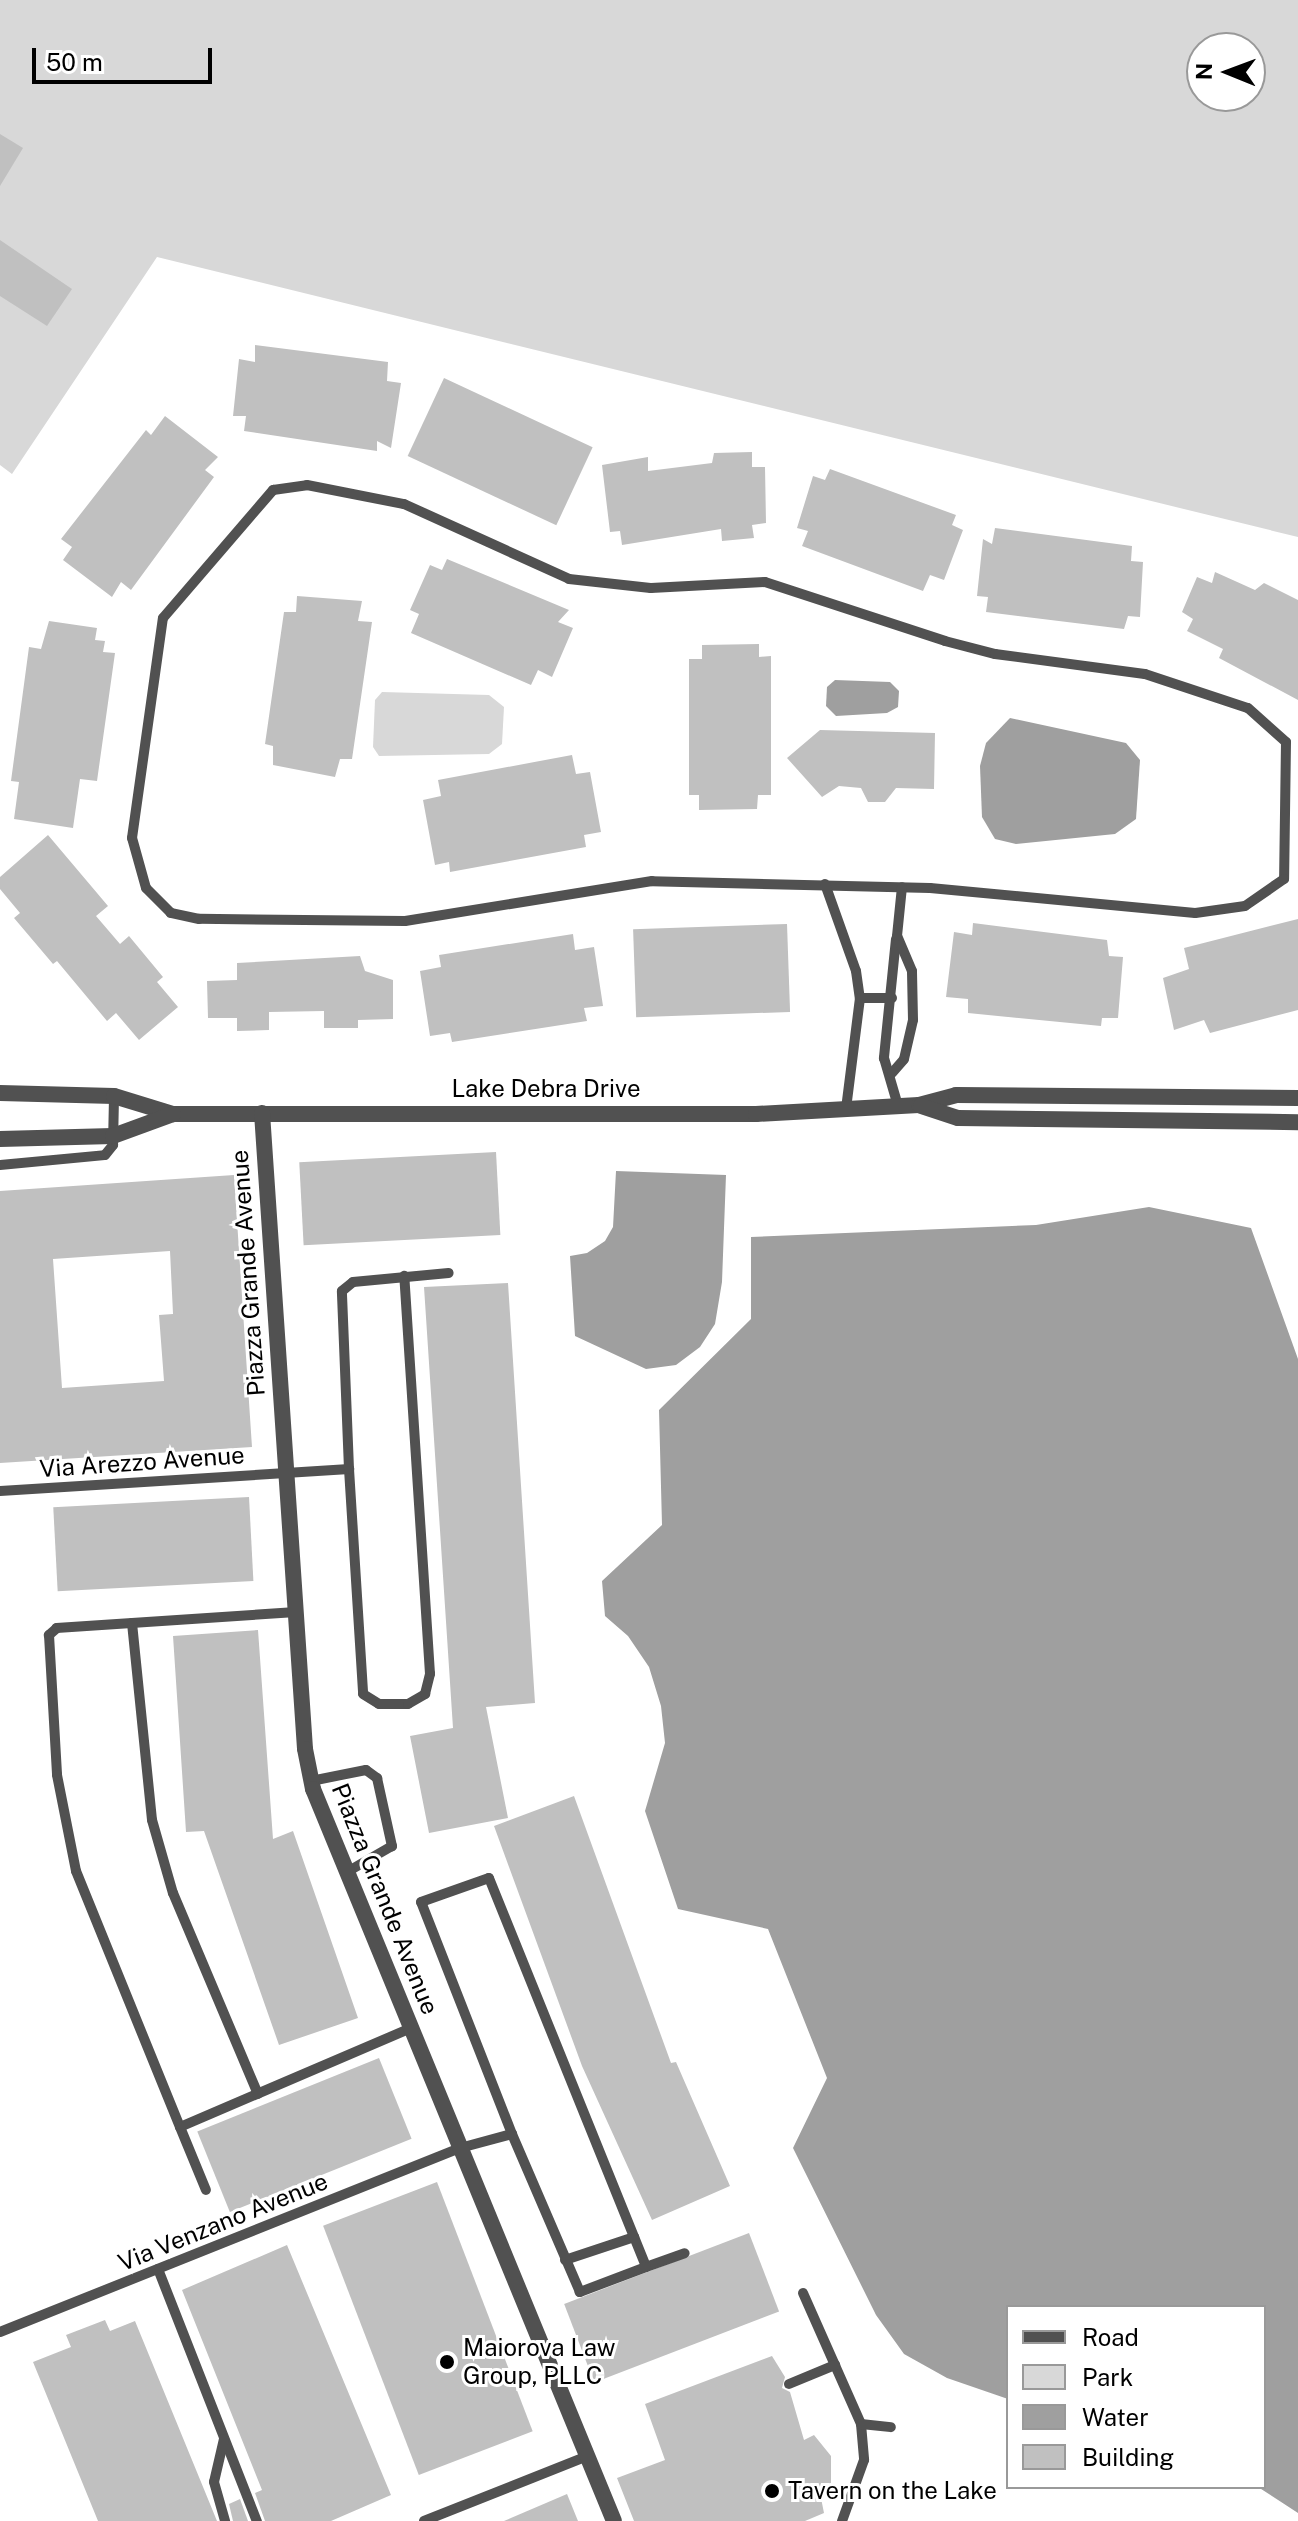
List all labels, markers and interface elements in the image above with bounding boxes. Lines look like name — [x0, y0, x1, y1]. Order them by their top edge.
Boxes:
scale bar — [36, 32, 216, 82]
north arrow — [1186, 32, 1266, 112]
text: 50 m — [46, 48, 103, 76]
text: N — [1191, 63, 1217, 80]
street label: Lake Debra Drive — [451, 1075, 641, 1103]
street label: Piazza Grande Avenue — [225, 1149, 271, 1397]
street label: Via Arezzo Avenue — [38, 1440, 246, 1484]
street label: Piazza Grande Avenue — [325, 1779, 445, 2019]
street label: Via Venzano Avenue — [114, 2167, 332, 2277]
legend — [1006, 2305, 1266, 2489]
text: Road — [1082, 2323, 1139, 2351]
place label: Maiorova Law Group, PLLC — [463, 2334, 615, 2390]
marker: Maiorova Law Group, PLLC — [438, 2353, 456, 2371]
text: Park — [1082, 2363, 1133, 2391]
text: Water — [1082, 2403, 1149, 2431]
text: Building — [1082, 2443, 1174, 2471]
place label: Tavern on the Lake — [788, 2477, 997, 2505]
marker: Tavern on the Lake — [763, 2482, 781, 2500]

